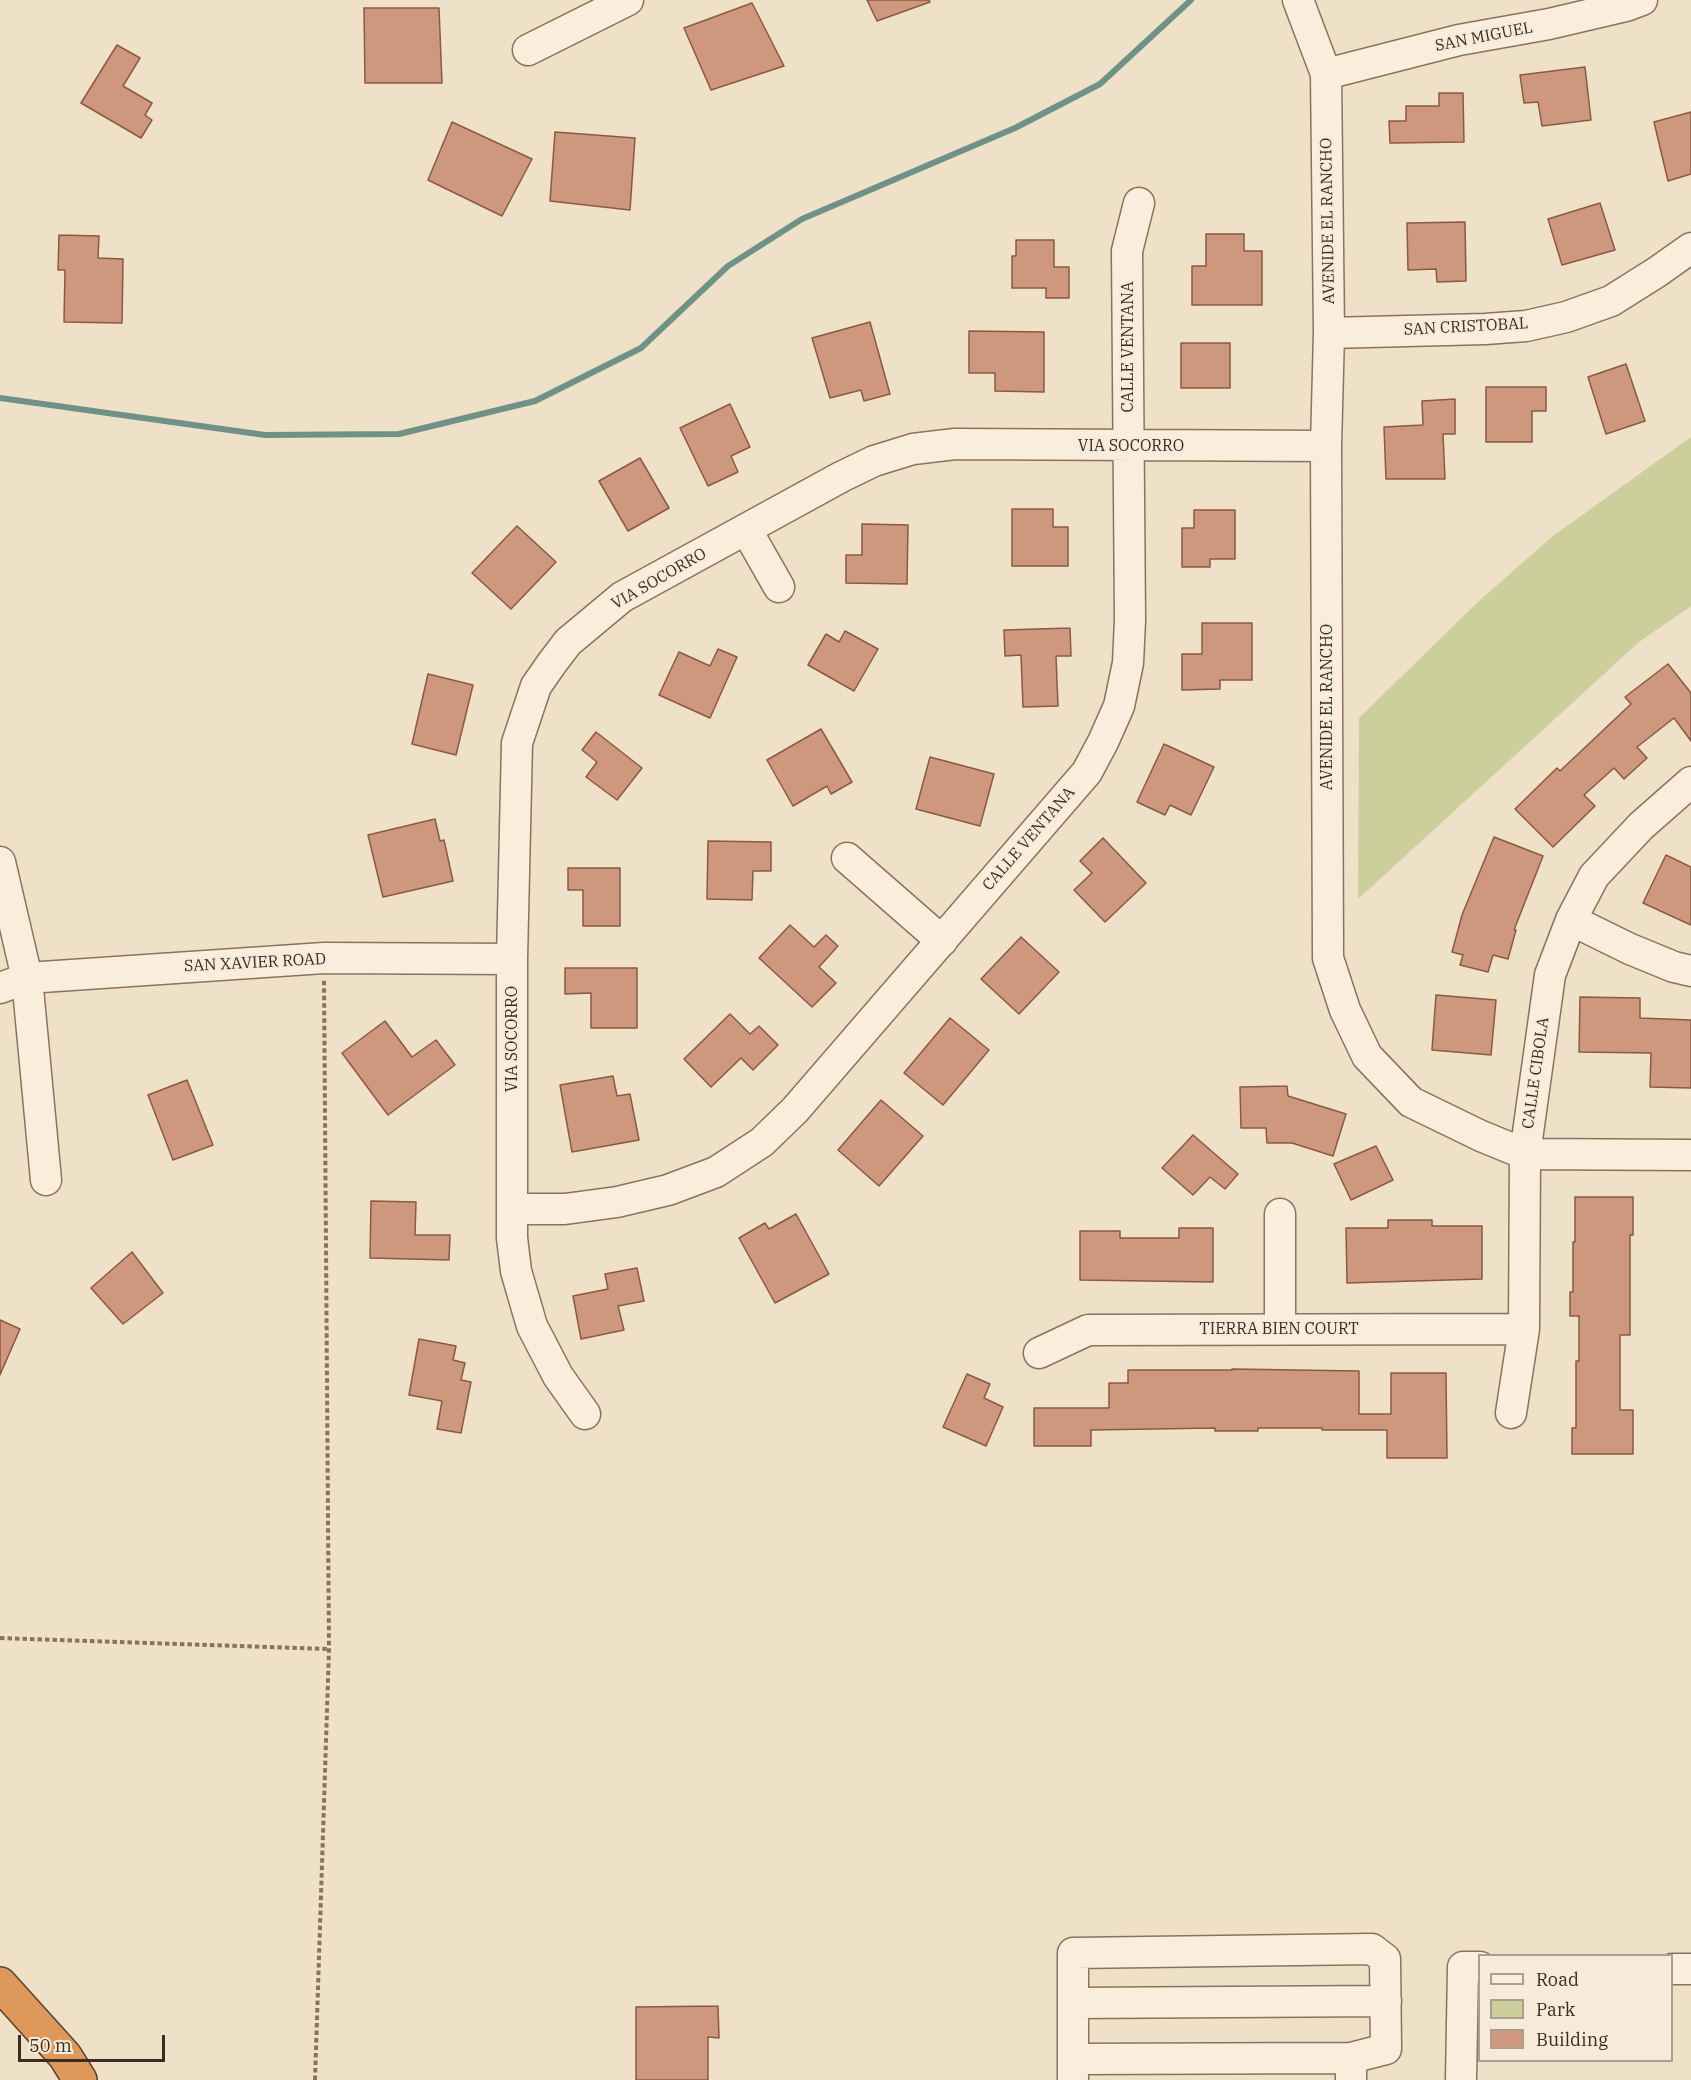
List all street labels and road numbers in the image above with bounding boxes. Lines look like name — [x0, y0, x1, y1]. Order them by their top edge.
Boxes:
street label: SAN MIGUEL — [1434, 18, 1534, 56]
street label: AVENIDE EL RANCHO — [1317, 138, 1339, 304]
street label: CALLE VENTANA — [1118, 281, 1138, 413]
street label: SAN CRISTOBAL — [1403, 314, 1529, 340]
street label: VIA SOCORRO — [1078, 436, 1184, 456]
street label: VIA SOCORRO — [608, 544, 710, 614]
street label: AVENIDE EL RANCHO — [1317, 624, 1337, 790]
street label: CALLE VENTANA — [979, 783, 1079, 895]
street label: SAN XAVIER ROAD — [183, 950, 327, 976]
street label: VIA SOCORRO — [502, 986, 522, 1092]
street label: CALLE CIBOLA — [1519, 1016, 1553, 1130]
street label: TIERRA BIEN COURT — [1199, 1319, 1359, 1339]

